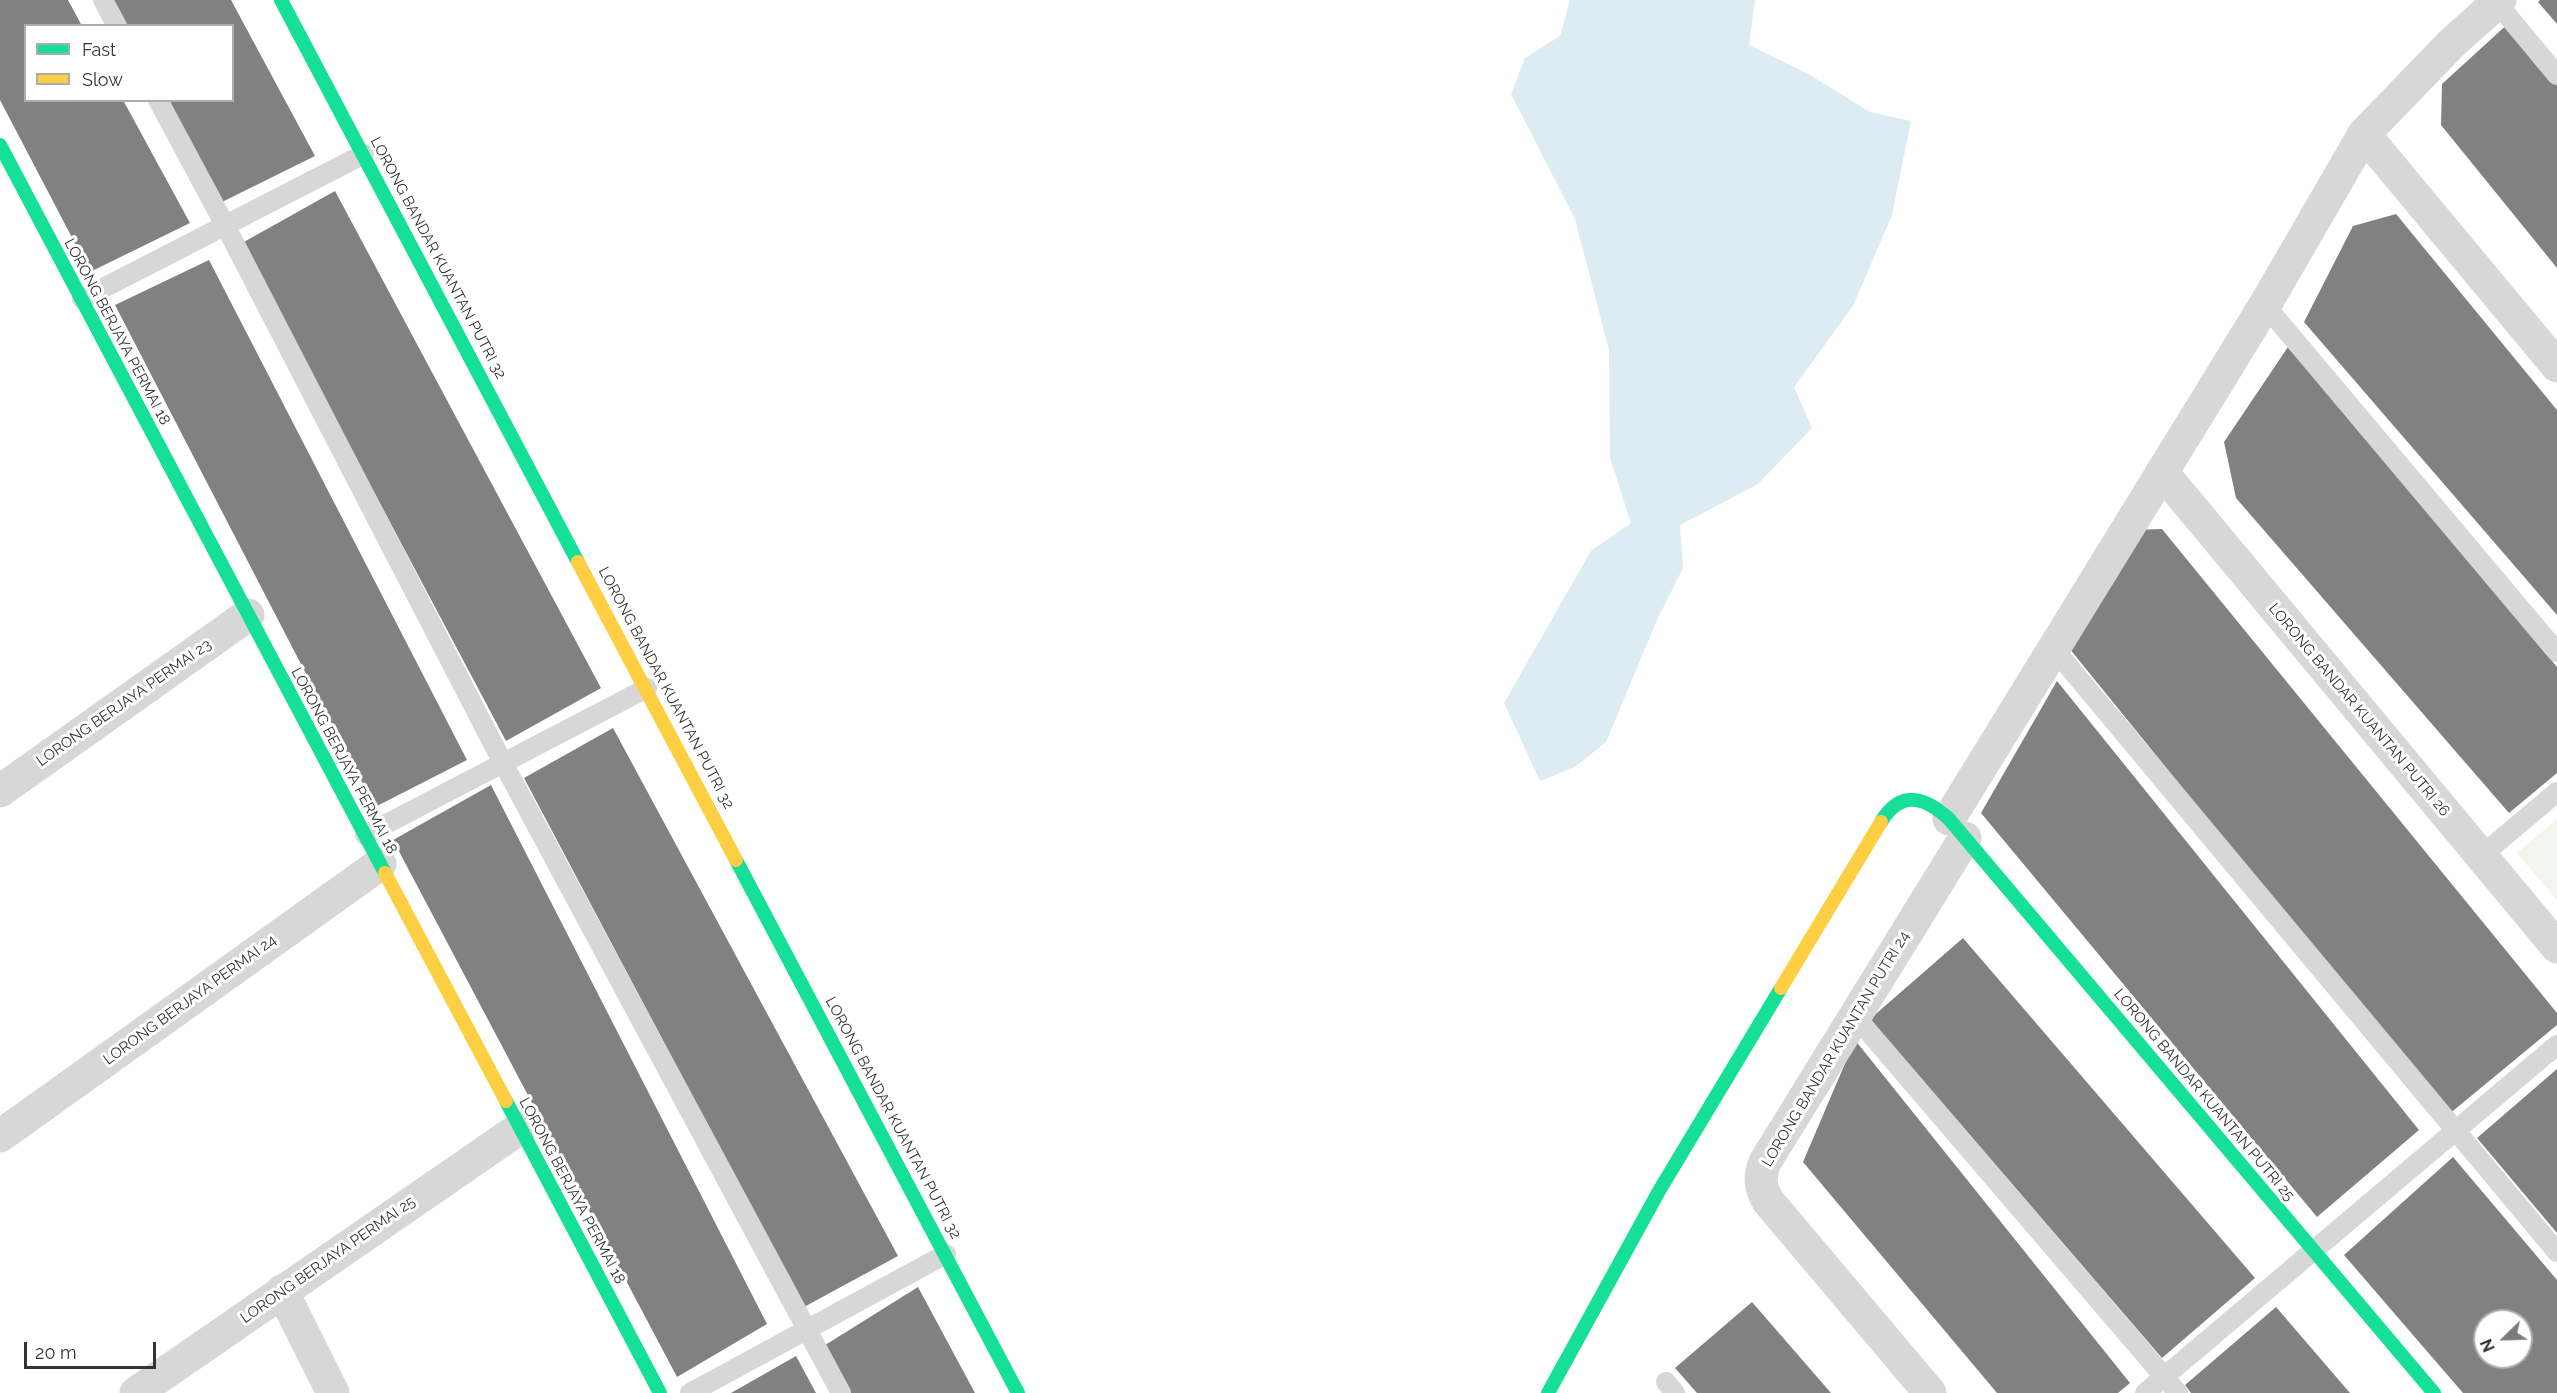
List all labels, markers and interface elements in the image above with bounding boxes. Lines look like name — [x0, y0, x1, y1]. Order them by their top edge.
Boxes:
legend — [24, 24, 234, 102]
text: Fast — [82, 39, 116, 60]
text: Slow — [82, 69, 123, 90]
street label: LORONG BANDAR KUANTAN PUTRI 32 — [366, 134, 510, 382]
street label: LORONG BERJAYA PERMAI 18 — [60, 236, 174, 428]
street label: LORONG BANDAR KUANTAN PUTRI 32 — [594, 564, 738, 812]
street label: LORONG BANDAR KUANTAN PUTRI 26 — [2265, 600, 2453, 820]
street label: LORONG BERJAYA PERMAI 23 — [33, 636, 215, 770]
street label: LORONG BERJAYA PERMAI 18 — [287, 665, 401, 857]
street label: LORONG BANDAR KUANTAN PUTRI 24 — [1758, 928, 1914, 1170]
street label: LORONG BERJAYA PERMAI 24 — [100, 931, 280, 1069]
street label: LORONG BANDAR KUANTAN PUTRI 25 — [2110, 985, 2298, 1205]
street label: LORONG BANDAR KUANTAN PUTRI 32 — [821, 994, 965, 1242]
street label: LORONG BERJAYA PERMAI 18 — [515, 1095, 629, 1287]
street label: LORONG BERJAYA PERMAI 25 — [237, 1193, 419, 1327]
north arrow — [2473, 1309, 2533, 1369]
scale bar — [27, 1330, 159, 1368]
text: N — [2477, 1336, 2499, 1355]
text: 20 m — [35, 1342, 77, 1363]

